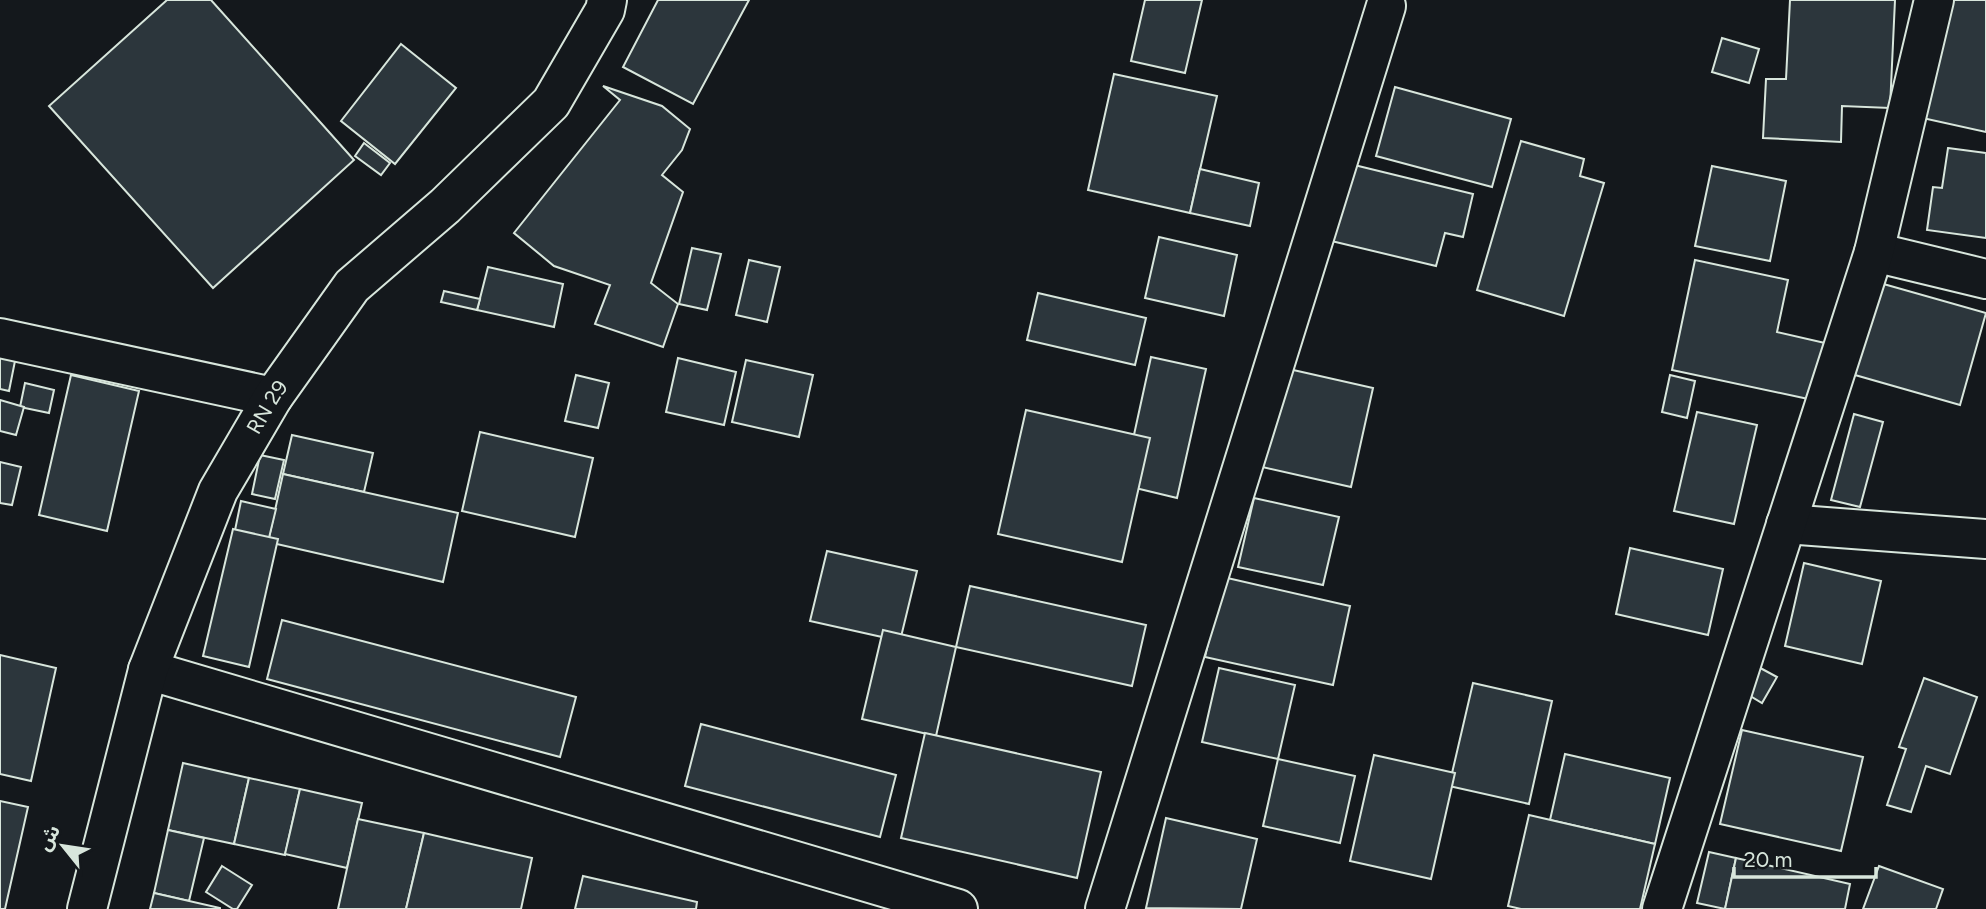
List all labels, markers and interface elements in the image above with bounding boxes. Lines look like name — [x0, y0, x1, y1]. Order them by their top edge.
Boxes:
street label: RN 29 — [241, 375, 293, 438]
north arrow — [28, 811, 98, 881]
text: ش — [32, 821, 65, 855]
scale bar — [1734, 836, 1876, 880]
text: 20 m — [1744, 847, 1792, 872]

